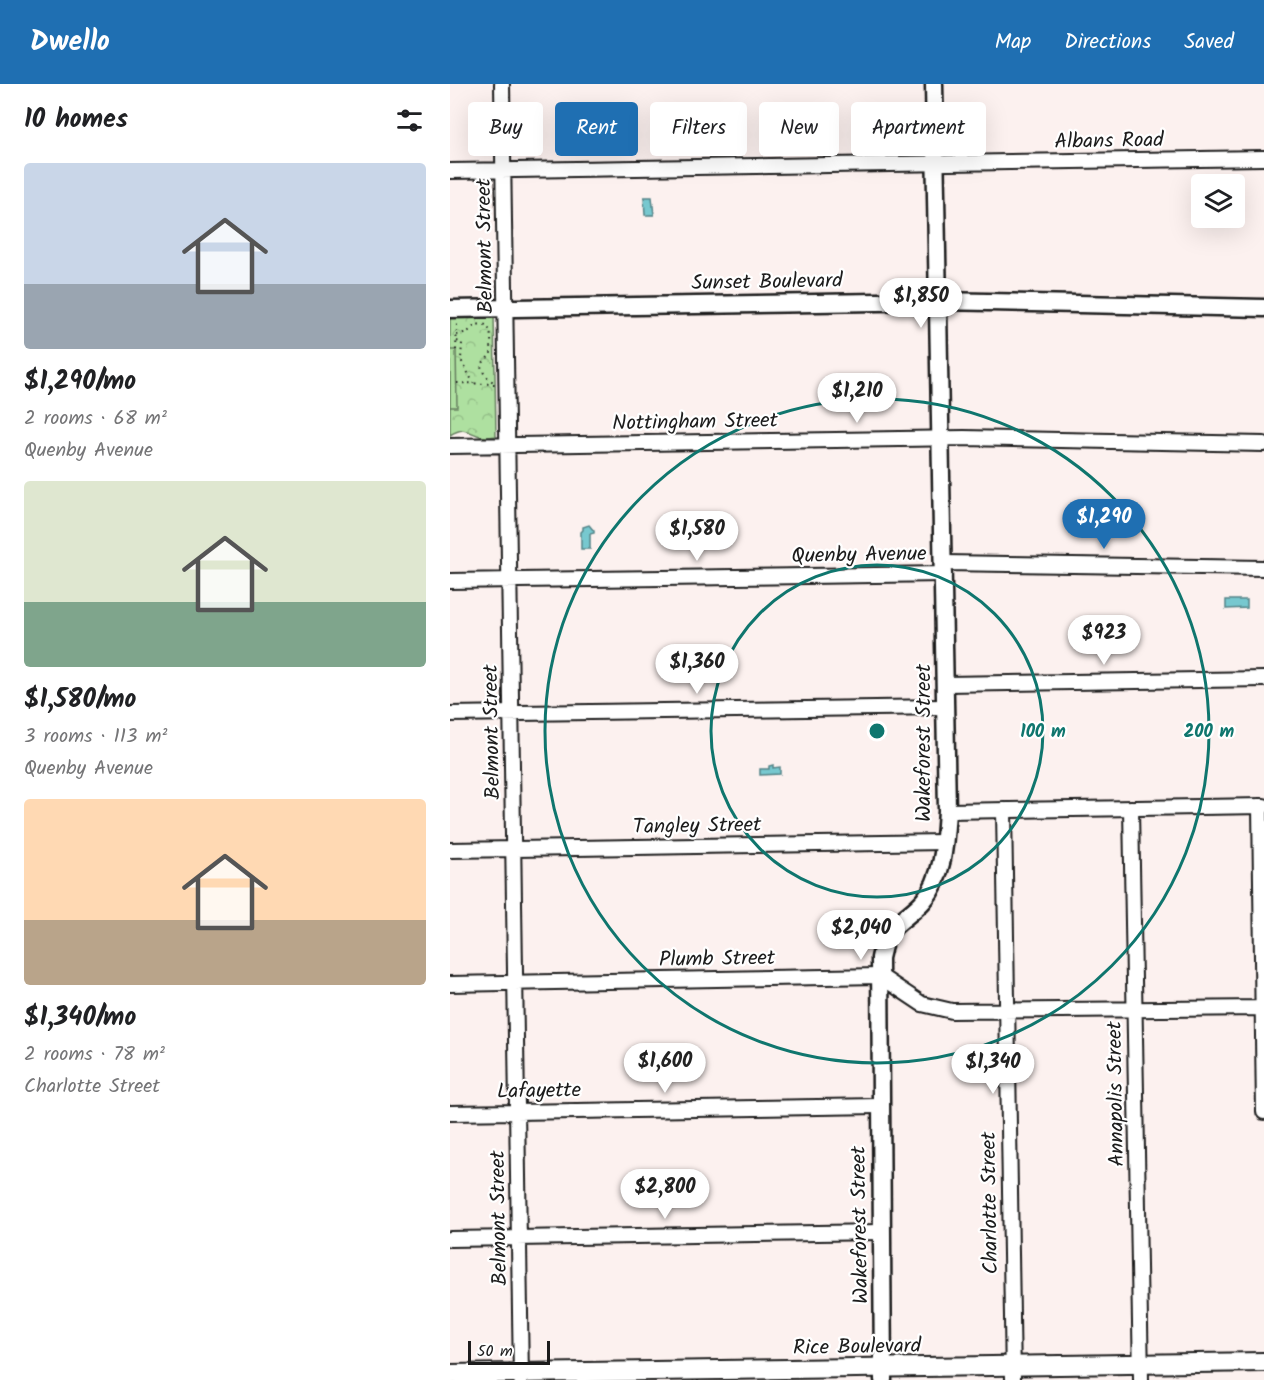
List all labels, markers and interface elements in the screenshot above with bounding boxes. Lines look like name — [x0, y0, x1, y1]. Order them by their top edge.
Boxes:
text: Dwello — [30, 20, 110, 65]
text: Map — [995, 26, 1031, 59]
text: Directions — [1064, 26, 1151, 59]
text: Saved — [1184, 26, 1234, 59]
text: 10 homes — [24, 99, 128, 141]
chip: Buy — [468, 102, 543, 156]
chip: Rent — [555, 102, 638, 156]
chip: Filters — [650, 102, 747, 156]
chip: New — [759, 102, 839, 156]
chip: Apartment — [851, 102, 986, 156]
icon: filters — [393, 104, 426, 137]
street label: Albans Road — [1054, 124, 1165, 159]
map controls — [1191, 174, 1245, 228]
button: layers — [1191, 174, 1245, 228]
street label: Belmont Street — [468, 177, 503, 314]
icon: home — [171, 202, 279, 310]
street label: Sunset Boulevard — [691, 265, 843, 300]
pin: $1,850 — [872, 278, 970, 329]
text: $1,850 — [893, 281, 949, 313]
text: $1,290/mo — [24, 361, 136, 403]
pin: $1,210 — [808, 373, 906, 424]
text: $1,210 — [831, 376, 883, 408]
text: 2 rooms · 68 m² — [24, 403, 167, 435]
street label: Nottingham Street — [612, 405, 779, 440]
text: Quenby Avenue — [24, 435, 153, 467]
pin: $1,290 — [1055, 499, 1153, 550]
text: $1,290 — [1076, 502, 1132, 534]
pin: $1,580 — [648, 511, 746, 562]
text: $1,580 — [669, 514, 725, 546]
icon: home — [171, 520, 279, 628]
street label: Quenby Avenue — [791, 538, 928, 573]
pin: $923 — [1068, 615, 1140, 666]
text: $923 — [1082, 618, 1126, 650]
pin: $1,360 — [648, 644, 746, 695]
text: $1,360 — [669, 647, 725, 679]
street label: Belmont Street — [475, 663, 510, 800]
street label: Wakeforest Street — [908, 663, 941, 822]
text: $1,580/mo — [24, 679, 136, 721]
text: 100 m — [1020, 718, 1066, 747]
text: 200 m — [1184, 718, 1235, 747]
text: 3 rooms · 113 m² — [24, 721, 167, 753]
centre of rings — [867, 721, 887, 741]
text: Quenby Avenue — [24, 753, 153, 785]
street label: Tangley Street — [633, 809, 762, 844]
icon: home — [171, 838, 279, 946]
pin: $2,040 — [812, 910, 910, 961]
text: $2,040 — [831, 913, 891, 945]
street label: Plumb Street — [659, 942, 776, 977]
text: $1,340/mo — [24, 997, 136, 1039]
street label: Annapolis Street — [1099, 1020, 1134, 1167]
text: 2 rooms · 78 m² — [24, 1039, 165, 1071]
pin: $1,600 — [616, 1043, 714, 1094]
pin: $1,340 — [944, 1044, 1042, 1095]
text: $1,600 — [638, 1046, 692, 1078]
text: $1,340 — [965, 1047, 1021, 1079]
text: Charlotte Street — [24, 1071, 160, 1103]
street label: Lafayette — [497, 1074, 582, 1109]
street label: Charlotte Street — [973, 1130, 1008, 1275]
street label: Wakeforest Street — [843, 1145, 878, 1304]
street label: Belmont Street — [482, 1149, 517, 1286]
pin: $2,800 — [616, 1169, 714, 1220]
text: $2,800 — [634, 1172, 696, 1204]
street label: Rice Boulevard — [793, 1330, 922, 1365]
scale bar — [468, 1338, 550, 1366]
text: 50 m — [477, 1339, 513, 1364]

